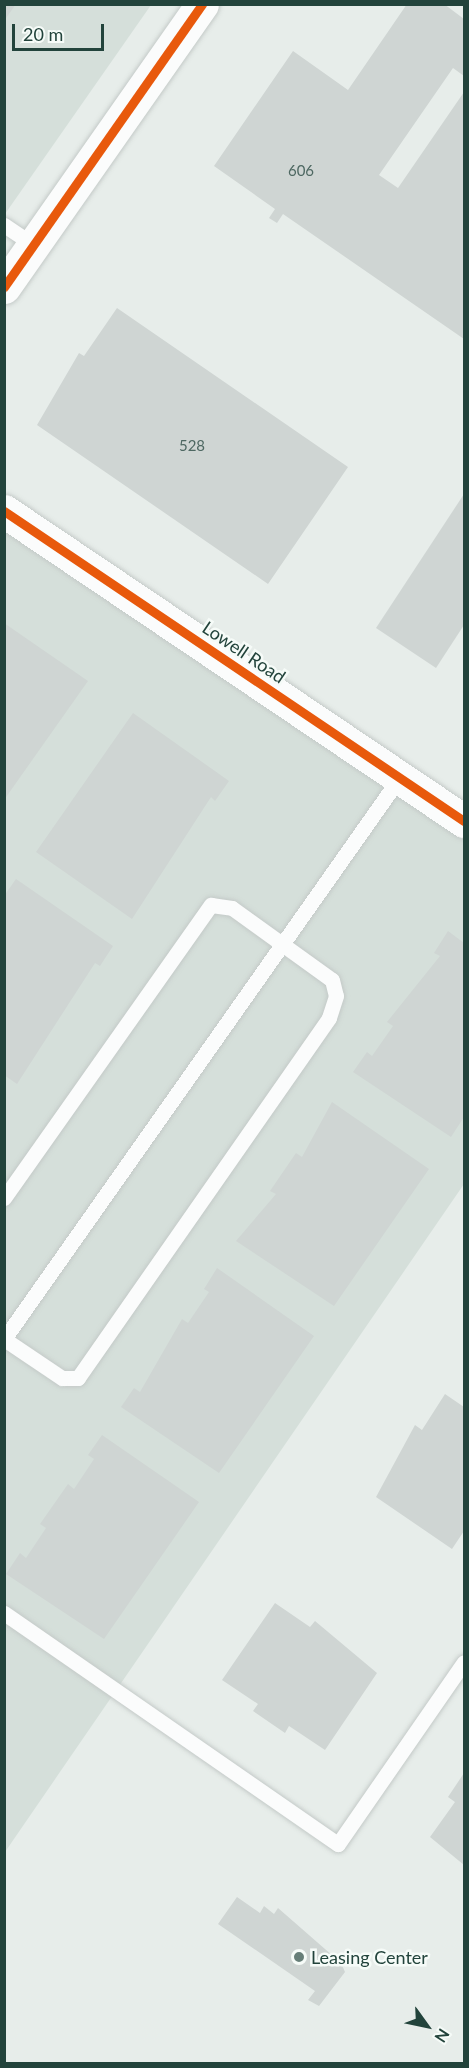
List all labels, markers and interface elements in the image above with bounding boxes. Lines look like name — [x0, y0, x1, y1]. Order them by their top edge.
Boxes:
scale bar — [15, 12, 106, 50]
text: 20 m — [23, 23, 63, 45]
house number: 606 — [288, 162, 314, 180]
house number: 528 — [179, 437, 205, 455]
street label: Lowell Road — [198, 616, 290, 688]
place label: Leasing Center — [311, 1946, 428, 1968]
marker: Leasing Center — [292, 1950, 306, 1964]
north arrow — [397, 1996, 457, 2056]
text: N — [431, 2026, 454, 2046]

